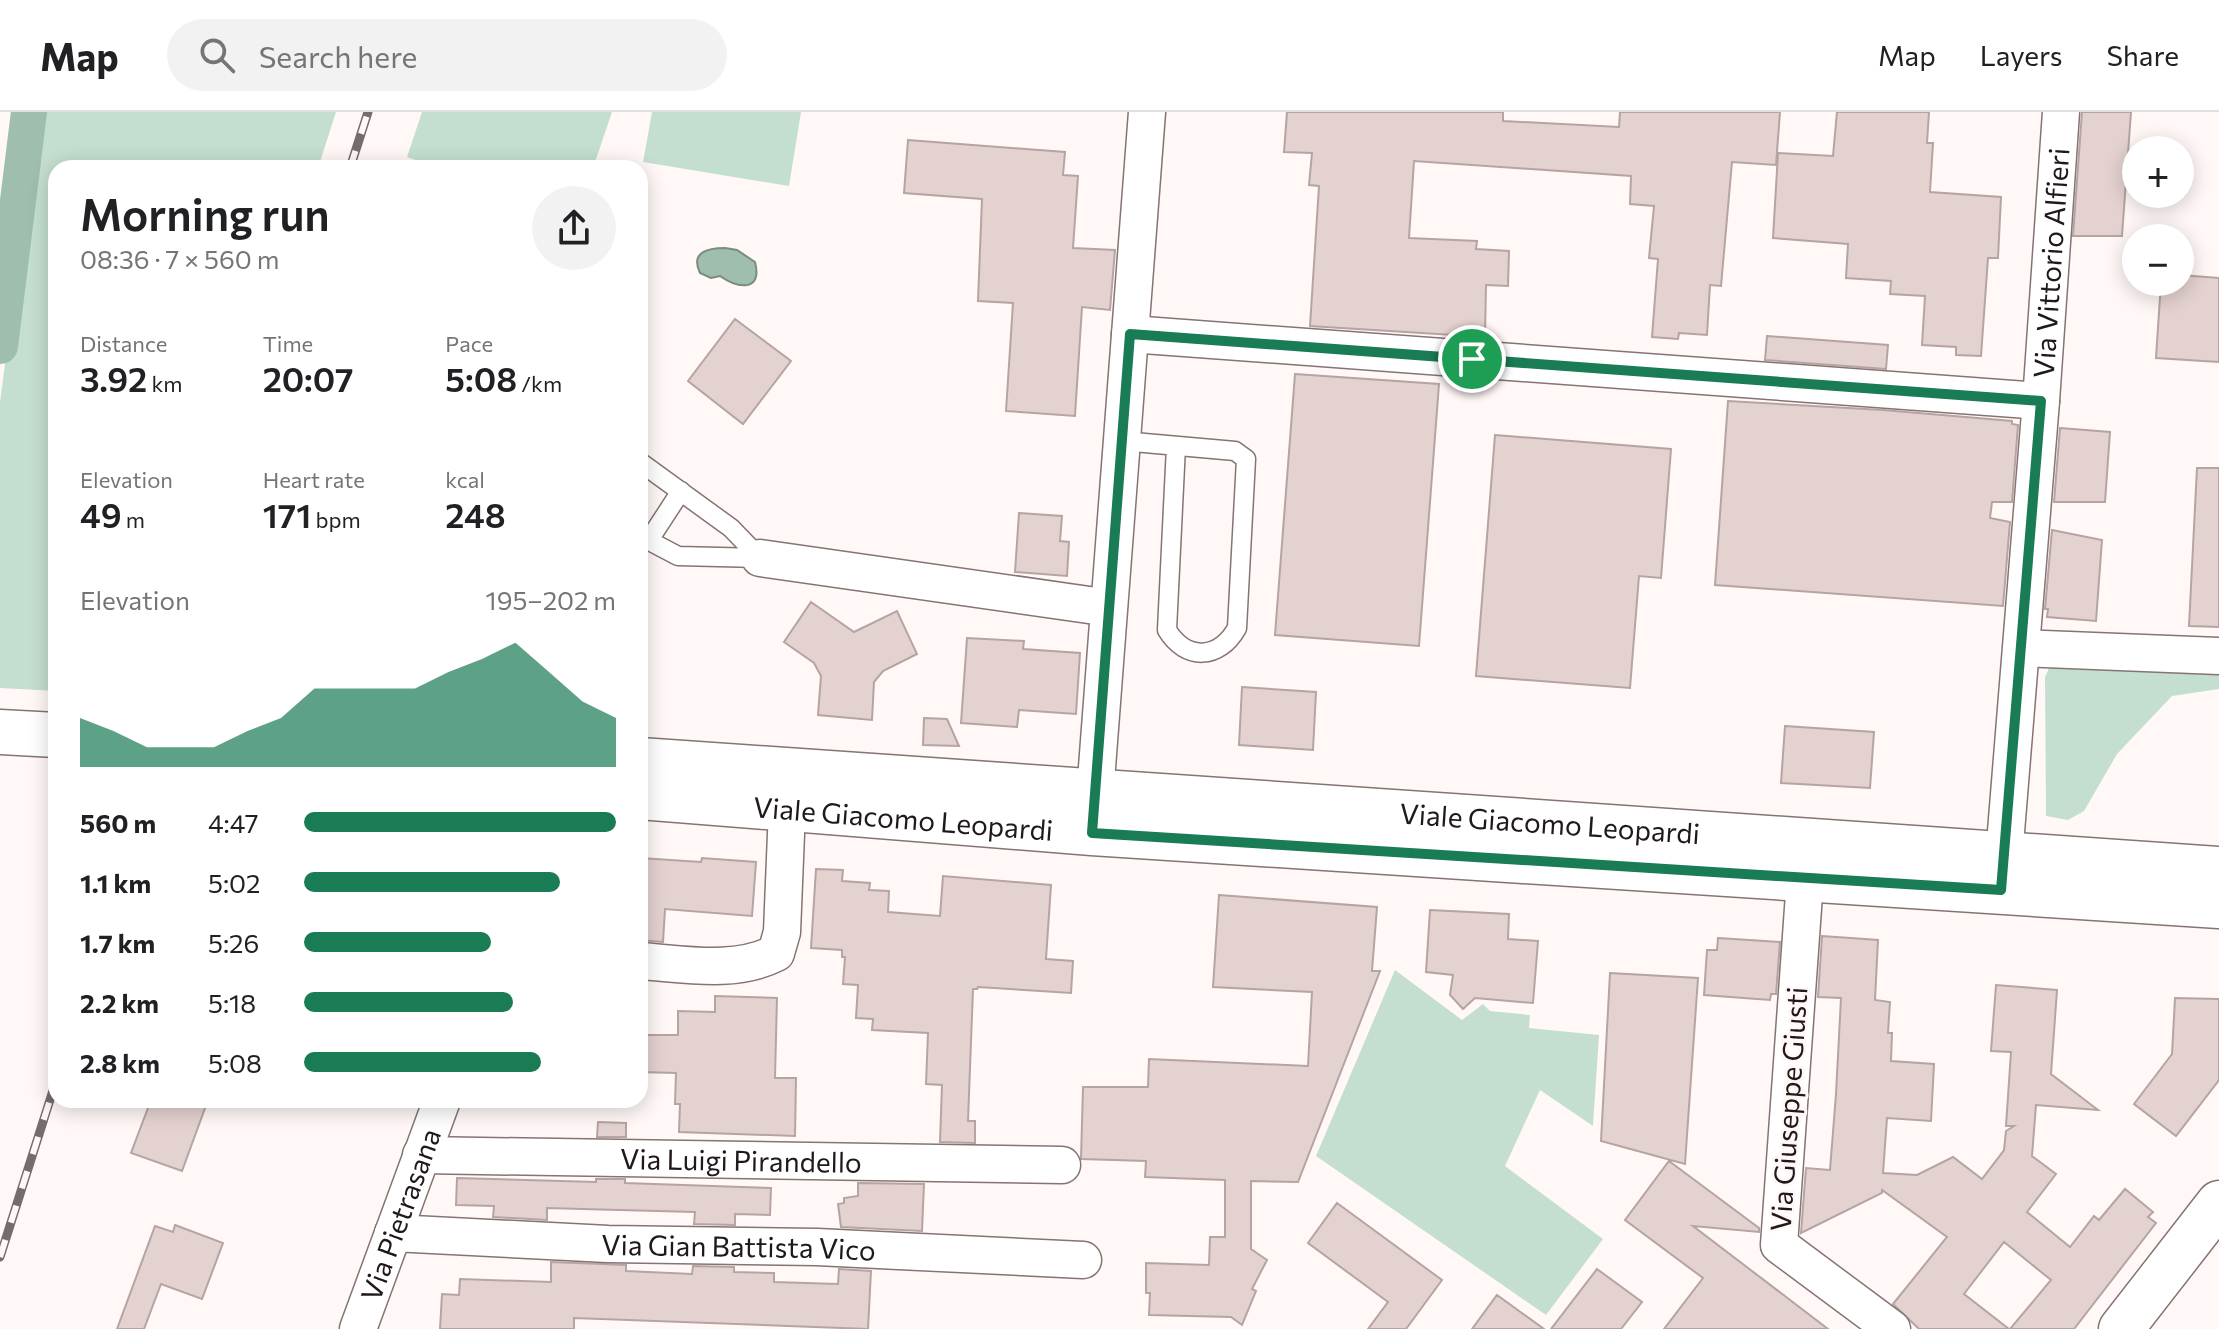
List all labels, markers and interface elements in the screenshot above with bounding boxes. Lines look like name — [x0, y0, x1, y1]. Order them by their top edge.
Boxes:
search box — [167, 19, 727, 91]
text: Map — [40, 32, 119, 79]
icon: search — [195, 33, 239, 77]
text: Search here — [259, 37, 417, 74]
text: Map — [1878, 38, 1936, 72]
text: Layers — [1980, 38, 2062, 72]
text: Share — [2106, 38, 2179, 72]
map controls — [2122, 136, 2194, 296]
button: + — [2122, 136, 2194, 208]
street label: Via Vittorio Alfieri — [2026, 147, 2075, 379]
text: Morning run — [80, 186, 330, 240]
button: share — [532, 186, 616, 270]
button: − — [2122, 224, 2194, 296]
text: 08:36 · 7 × 560 m — [80, 243, 279, 274]
pin — [1438, 325, 1506, 393]
text: Distance — [80, 330, 167, 357]
text: Time — [263, 330, 313, 357]
text: Pace — [445, 330, 493, 357]
icon: arrive — [1450, 337, 1494, 381]
text: 3.92 — [80, 357, 147, 399]
text: 20:07 — [263, 357, 353, 399]
text: 5:08 — [445, 357, 517, 399]
text: km — [147, 370, 183, 397]
text: /km — [517, 370, 562, 397]
text: Elevation — [80, 466, 173, 493]
text: Heart rate — [263, 466, 365, 493]
text: kcal — [445, 466, 485, 493]
text: 49 — [80, 493, 122, 535]
text: 171 — [263, 493, 311, 535]
text: 248 — [445, 493, 506, 535]
text: m — [122, 506, 145, 533]
text: bpm — [311, 506, 361, 533]
text: Elevation — [80, 584, 190, 615]
text: 195–202 m — [486, 584, 616, 615]
street label: Viale Giacomo Leopardi — [752, 789, 1054, 847]
street label: Viale Giacomo Leopardi — [1399, 795, 1701, 850]
text: 560 m — [80, 807, 156, 838]
text: 4:47 — [208, 807, 259, 838]
text: 1.1 km — [80, 867, 151, 898]
text: 5:02 — [208, 867, 260, 898]
text: 1.7 km — [80, 927, 155, 958]
text: 5:26 — [208, 927, 259, 958]
street label: Via Giuseppe Giusti — [1762, 985, 1814, 1233]
text: 2.2 km — [80, 987, 159, 1018]
text: 5:18 — [208, 987, 256, 1018]
text: 2.8 km — [80, 1047, 160, 1078]
text: 5:08 — [208, 1047, 262, 1078]
street label: Via Pietrasana — [353, 1124, 447, 1305]
street label: Via Luigi Pirandello — [620, 1141, 862, 1179]
street label: Via Gian Battista Vico — [601, 1227, 877, 1267]

